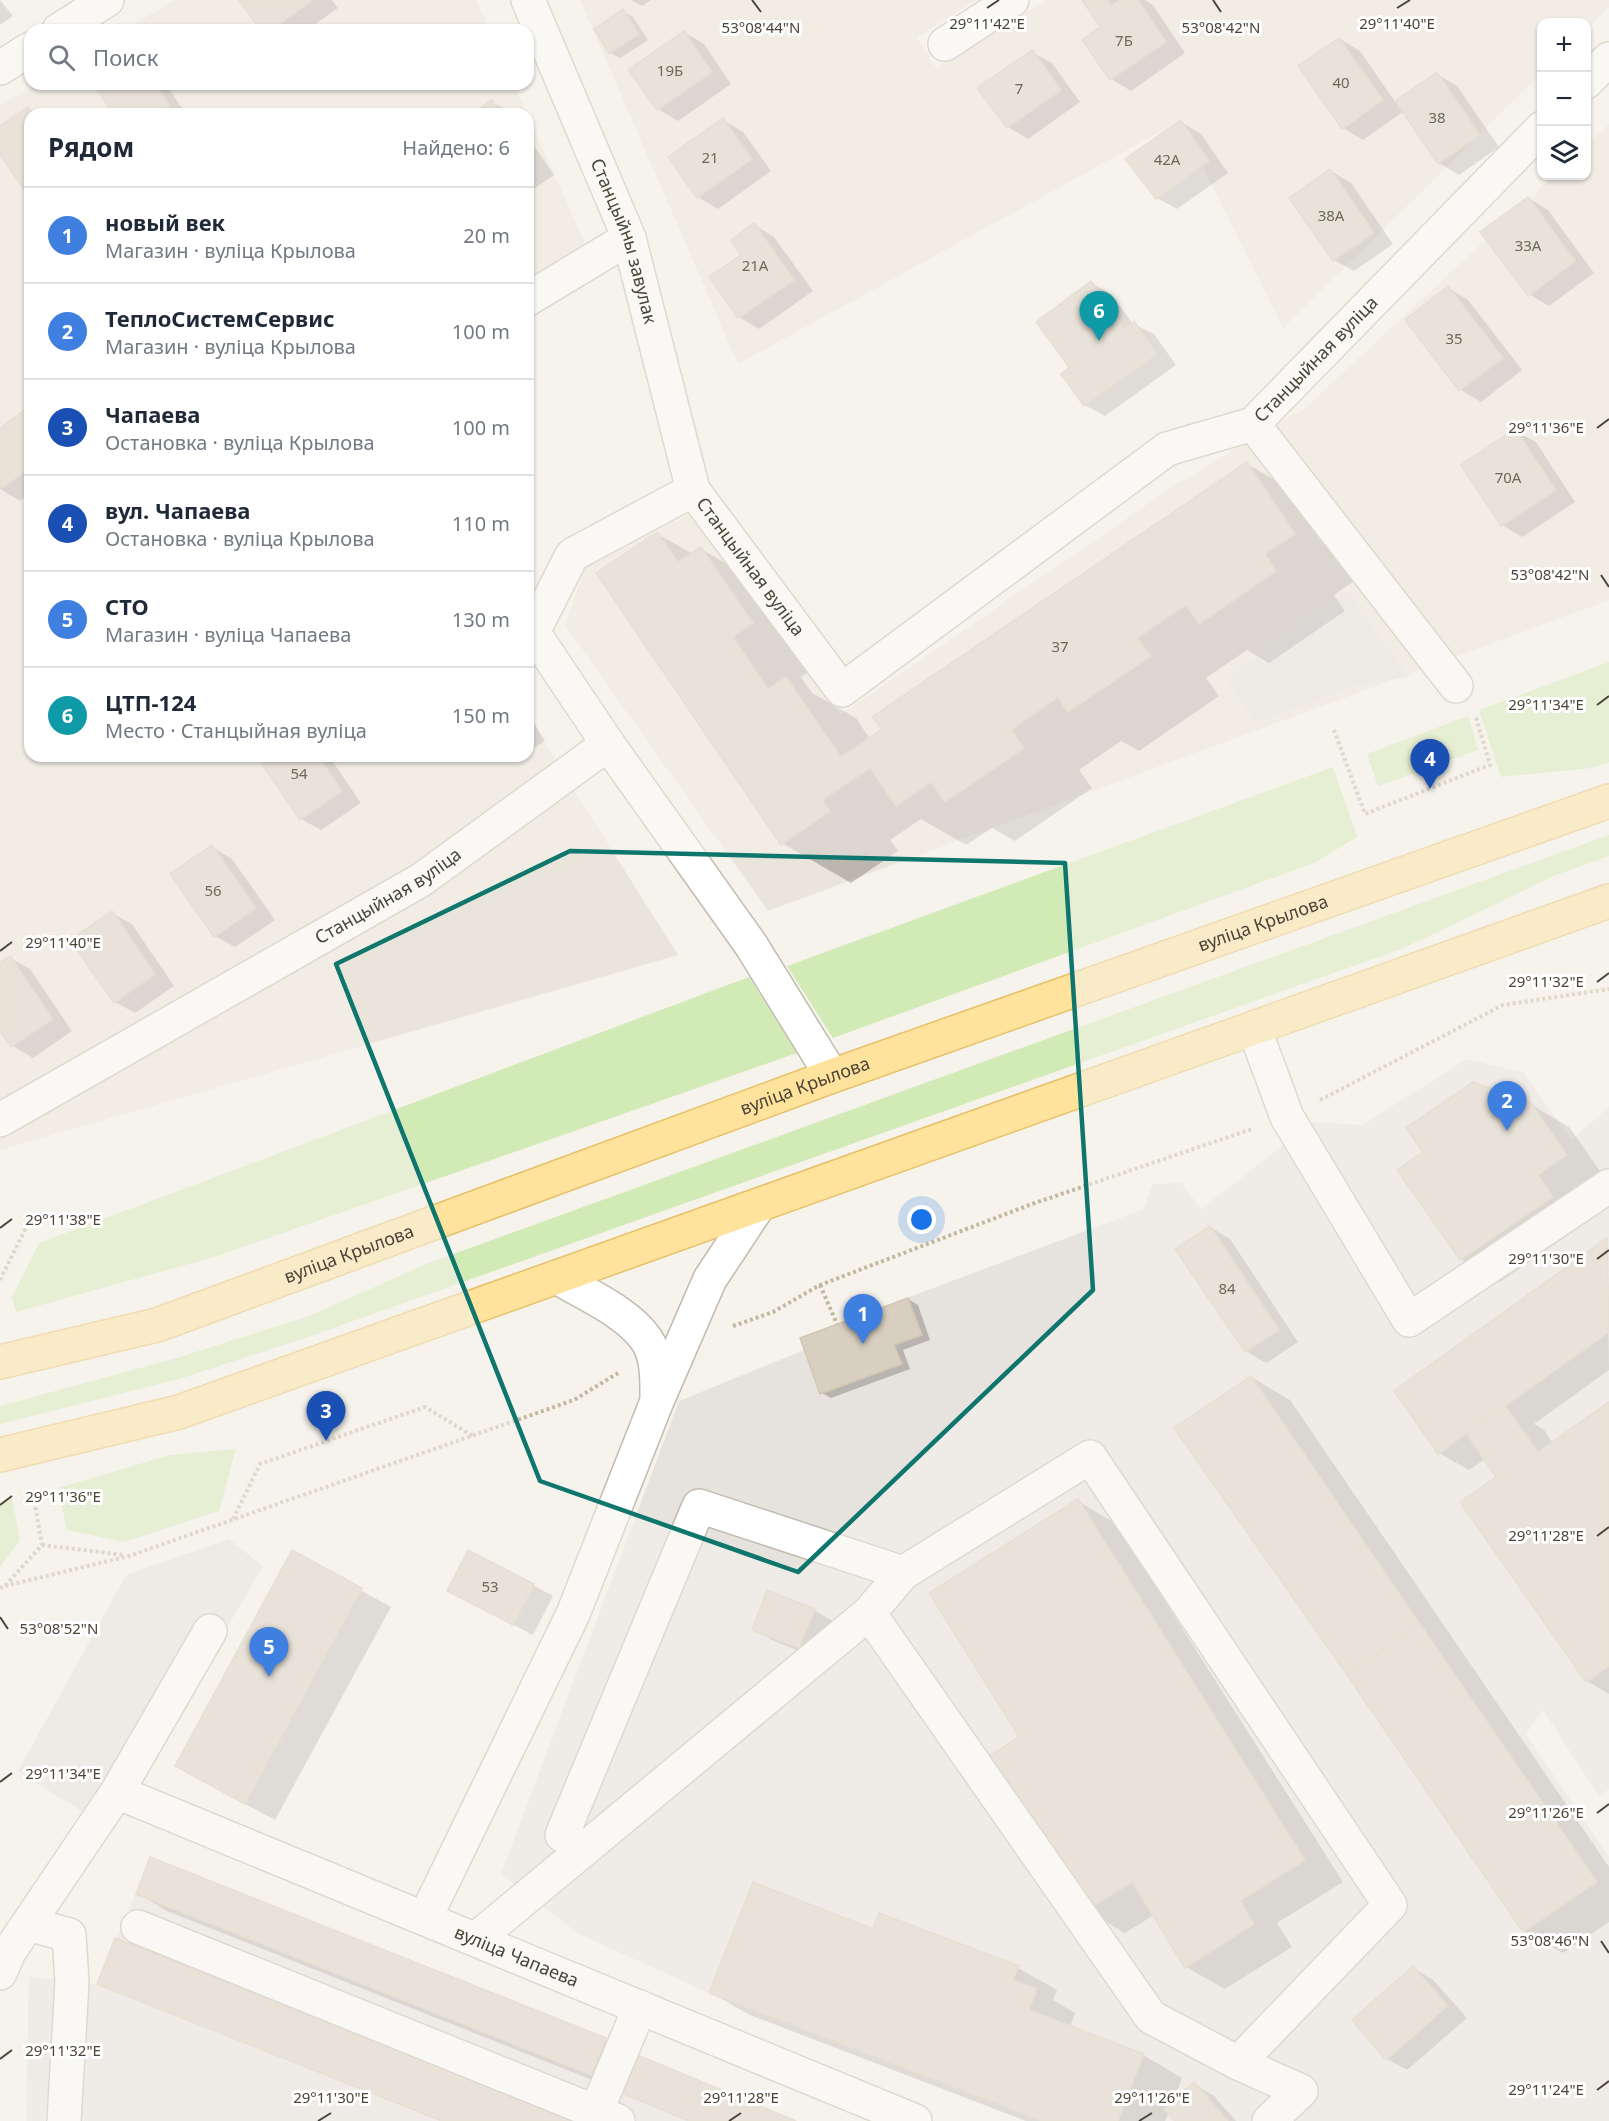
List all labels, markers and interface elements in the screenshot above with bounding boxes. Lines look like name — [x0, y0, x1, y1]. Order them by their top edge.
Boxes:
text: 29°11'42"E — [949, 13, 1025, 33]
text: 29°11'40"E — [1359, 13, 1435, 33]
text: 53°08'44"N — [722, 17, 800, 37]
text: 53°08'42"N — [1182, 17, 1260, 37]
map controls — [1537, 18, 1591, 180]
button: + — [1537, 18, 1591, 72]
search box — [24, 24, 534, 90]
house number: 7Б — [1115, 30, 1133, 50]
icon: search — [45, 41, 78, 74]
text: Поиск — [93, 42, 158, 72]
house number: 19Б — [657, 60, 683, 80]
house number: 40 — [1332, 72, 1350, 92]
button: − — [1537, 72, 1591, 126]
house number: 7 — [1015, 78, 1023, 98]
house number: 38 — [1428, 107, 1446, 127]
button: layers — [1537, 126, 1591, 180]
text: Рядом — [48, 129, 134, 165]
text: Найдено: 6 — [402, 134, 510, 161]
house number: 21 — [701, 147, 719, 167]
house number: 42А — [1154, 149, 1181, 169]
street label: Станцыйны завулак — [586, 154, 663, 327]
house number: 38А — [1318, 205, 1345, 225]
text: новый век — [105, 207, 225, 237]
text: 1 — [62, 222, 73, 249]
text: 20 m — [463, 222, 510, 249]
house number: 33А — [1515, 235, 1542, 255]
text: Магазин · вуліца Крылова — [105, 237, 356, 264]
house number: 21А — [742, 255, 769, 275]
street label: Станцыйная вуліца — [1248, 290, 1382, 427]
pin: 6 — [1080, 292, 1118, 341]
text: ТеплоСистемСервис — [105, 303, 335, 333]
text: 2 — [62, 318, 73, 345]
text: 100 m — [452, 318, 510, 345]
house number: 35 — [1445, 328, 1463, 348]
text: Магазин · вуліца Крылова — [105, 333, 356, 360]
text: Чапаева — [105, 399, 200, 429]
text: 3 — [62, 414, 73, 441]
text: 100 m — [452, 414, 510, 441]
text: 29°11'36"E — [1508, 417, 1584, 437]
text: Остановка · вуліца Крылова — [105, 429, 375, 456]
house number: 70А — [1495, 467, 1522, 487]
street label: Станцыйная вуліца — [691, 492, 811, 641]
text: вул. Чапаева — [105, 495, 250, 525]
text: 4 — [62, 510, 73, 537]
text: 110 m — [452, 510, 510, 537]
text: Остановка · вуліца Крылова — [105, 525, 375, 552]
text: 53°08'42"N — [1511, 564, 1589, 584]
text: СТО — [105, 591, 149, 621]
text: 5 — [62, 606, 73, 633]
text: 130 m — [452, 606, 510, 633]
text: Магазин · вуліца Чапаева — [105, 621, 351, 648]
house number: 37 — [1051, 636, 1069, 656]
text: ЦТП-124 — [105, 687, 196, 717]
text: 29°11'34"E — [1508, 694, 1584, 714]
text: 6 — [62, 702, 73, 729]
text: 150 m — [452, 702, 510, 729]
text: Место · Станцыйная вуліца — [105, 717, 367, 744]
pin: 4 — [1410, 740, 1450, 789]
house number: 54 — [290, 763, 308, 783]
street label: Станцыйная вуліца — [310, 842, 466, 949]
house number: 56 — [204, 880, 222, 900]
street label: вуліца Крылова — [1194, 888, 1331, 957]
text: 29°11'40"E — [25, 932, 101, 952]
text: 29°11'32"E — [1508, 971, 1584, 991]
street label: вуліца Крылова — [736, 1051, 873, 1120]
pin: 2 — [1488, 1082, 1526, 1131]
your location — [907, 1205, 936, 1234]
text: 29°11'38"E — [25, 1209, 101, 1229]
street label: вуліца Крылова — [280, 1218, 417, 1288]
text: 29°11'30"E — [1508, 1248, 1584, 1268]
house number: 84 — [1218, 1278, 1236, 1298]
pin: 1 — [844, 1294, 882, 1344]
pin: 3 — [306, 1392, 346, 1441]
text: 29°11'36"E — [25, 1486, 101, 1506]
text: 29°11'28"E — [1508, 1525, 1584, 1545]
house number: 53 — [481, 1576, 499, 1596]
text: 53°08'52"N — [20, 1618, 98, 1638]
pin: 5 — [250, 1628, 288, 1677]
text: 29°11'34"E — [25, 1763, 101, 1783]
text: 29°11'26"E — [1508, 1802, 1584, 1822]
street label: вуліца Чапаева — [451, 1919, 583, 1992]
text: 53°08'46"N — [1511, 1930, 1589, 1950]
text: 29°11'32"E — [25, 2040, 101, 2060]
text: 29°11'24"E — [1508, 2079, 1584, 2099]
text: 29°11'30"E — [293, 2087, 369, 2107]
text: 29°11'28"E — [703, 2087, 779, 2107]
text: 29°11'26"E — [1114, 2087, 1190, 2107]

